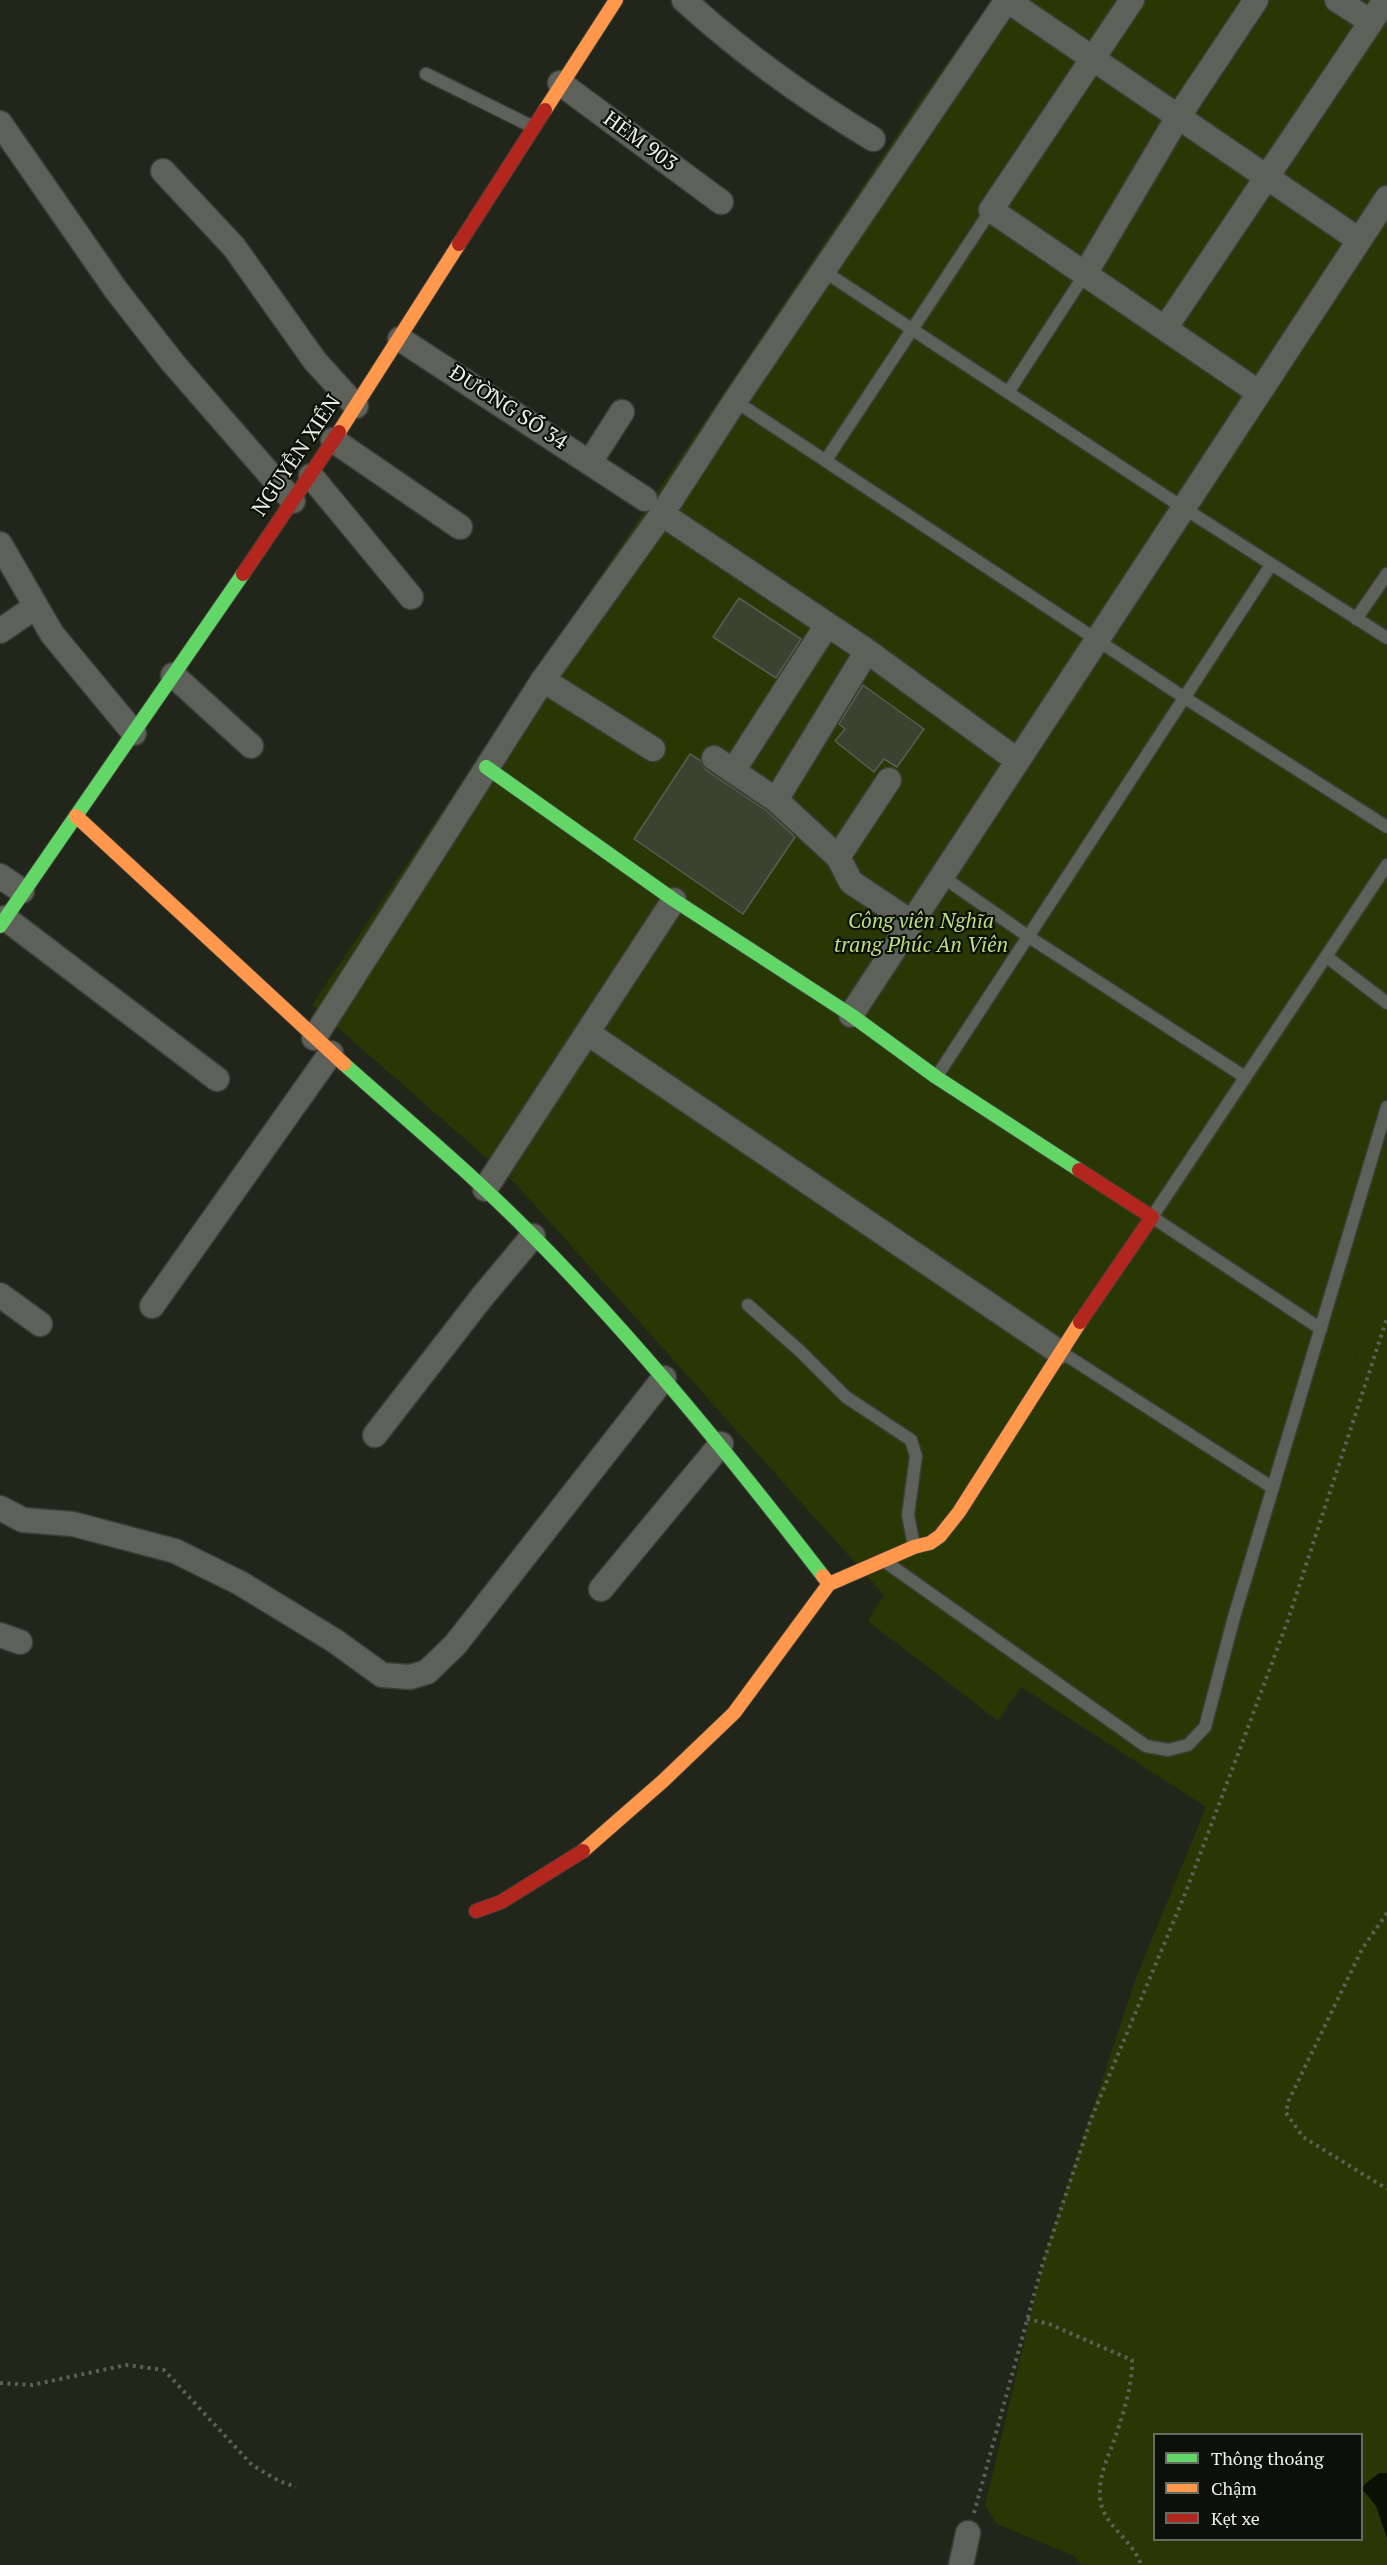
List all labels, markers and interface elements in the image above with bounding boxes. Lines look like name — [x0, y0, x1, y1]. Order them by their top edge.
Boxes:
street label: HẺM 903 — [598, 107, 682, 177]
street label: ĐƯỜNG SỐ 34 — [444, 361, 572, 455]
street label: NGUYỄN XIỂN — [247, 391, 347, 521]
park label: Công viên Nghĩa trang Phúc An Viên — [834, 909, 1008, 959]
legend — [1153, 2433, 1363, 2541]
text: Thông thoáng — [1211, 2446, 1324, 2470]
text: Chậm — [1211, 2476, 1257, 2500]
text: Kẹt xe — [1211, 2506, 1260, 2530]

